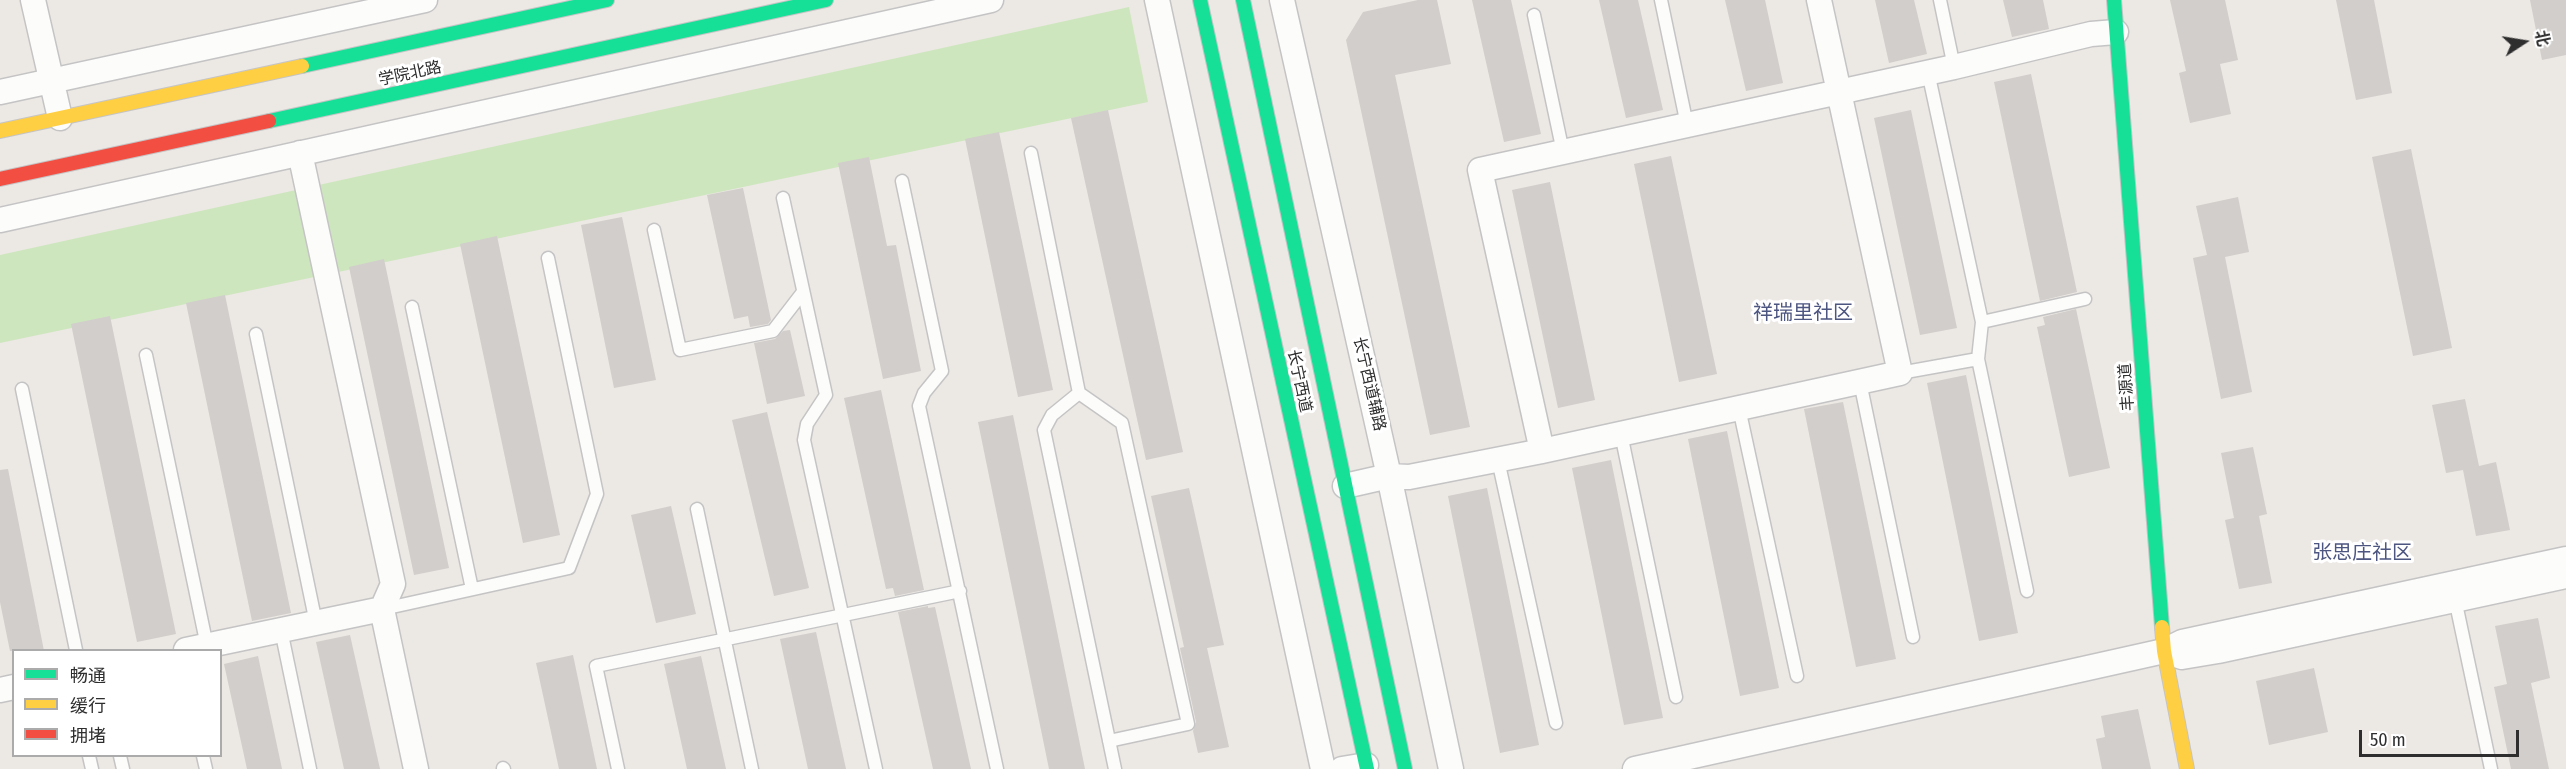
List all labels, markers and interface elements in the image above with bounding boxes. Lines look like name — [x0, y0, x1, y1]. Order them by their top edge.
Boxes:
north arrow — [2494, 12, 2554, 72]
text: 北 — [2531, 28, 2553, 48]
street label: 学院北路 — [377, 58, 443, 90]
district label: 祥瑞里社区 — [1753, 301, 1853, 325]
street label: 长宁西道辅路 — [1349, 335, 1389, 433]
street label: 长宁西道 — [1283, 348, 1315, 414]
street label: 丰源道 — [2116, 362, 2138, 412]
district label: 张思庄社区 — [2312, 541, 2412, 565]
legend — [12, 649, 222, 757]
text: 畅通 — [70, 665, 106, 687]
text: 缓行 — [70, 695, 106, 717]
scale bar — [2362, 718, 2522, 756]
text: 拥堵 — [70, 725, 106, 747]
text: 50 m — [2370, 729, 2406, 751]

